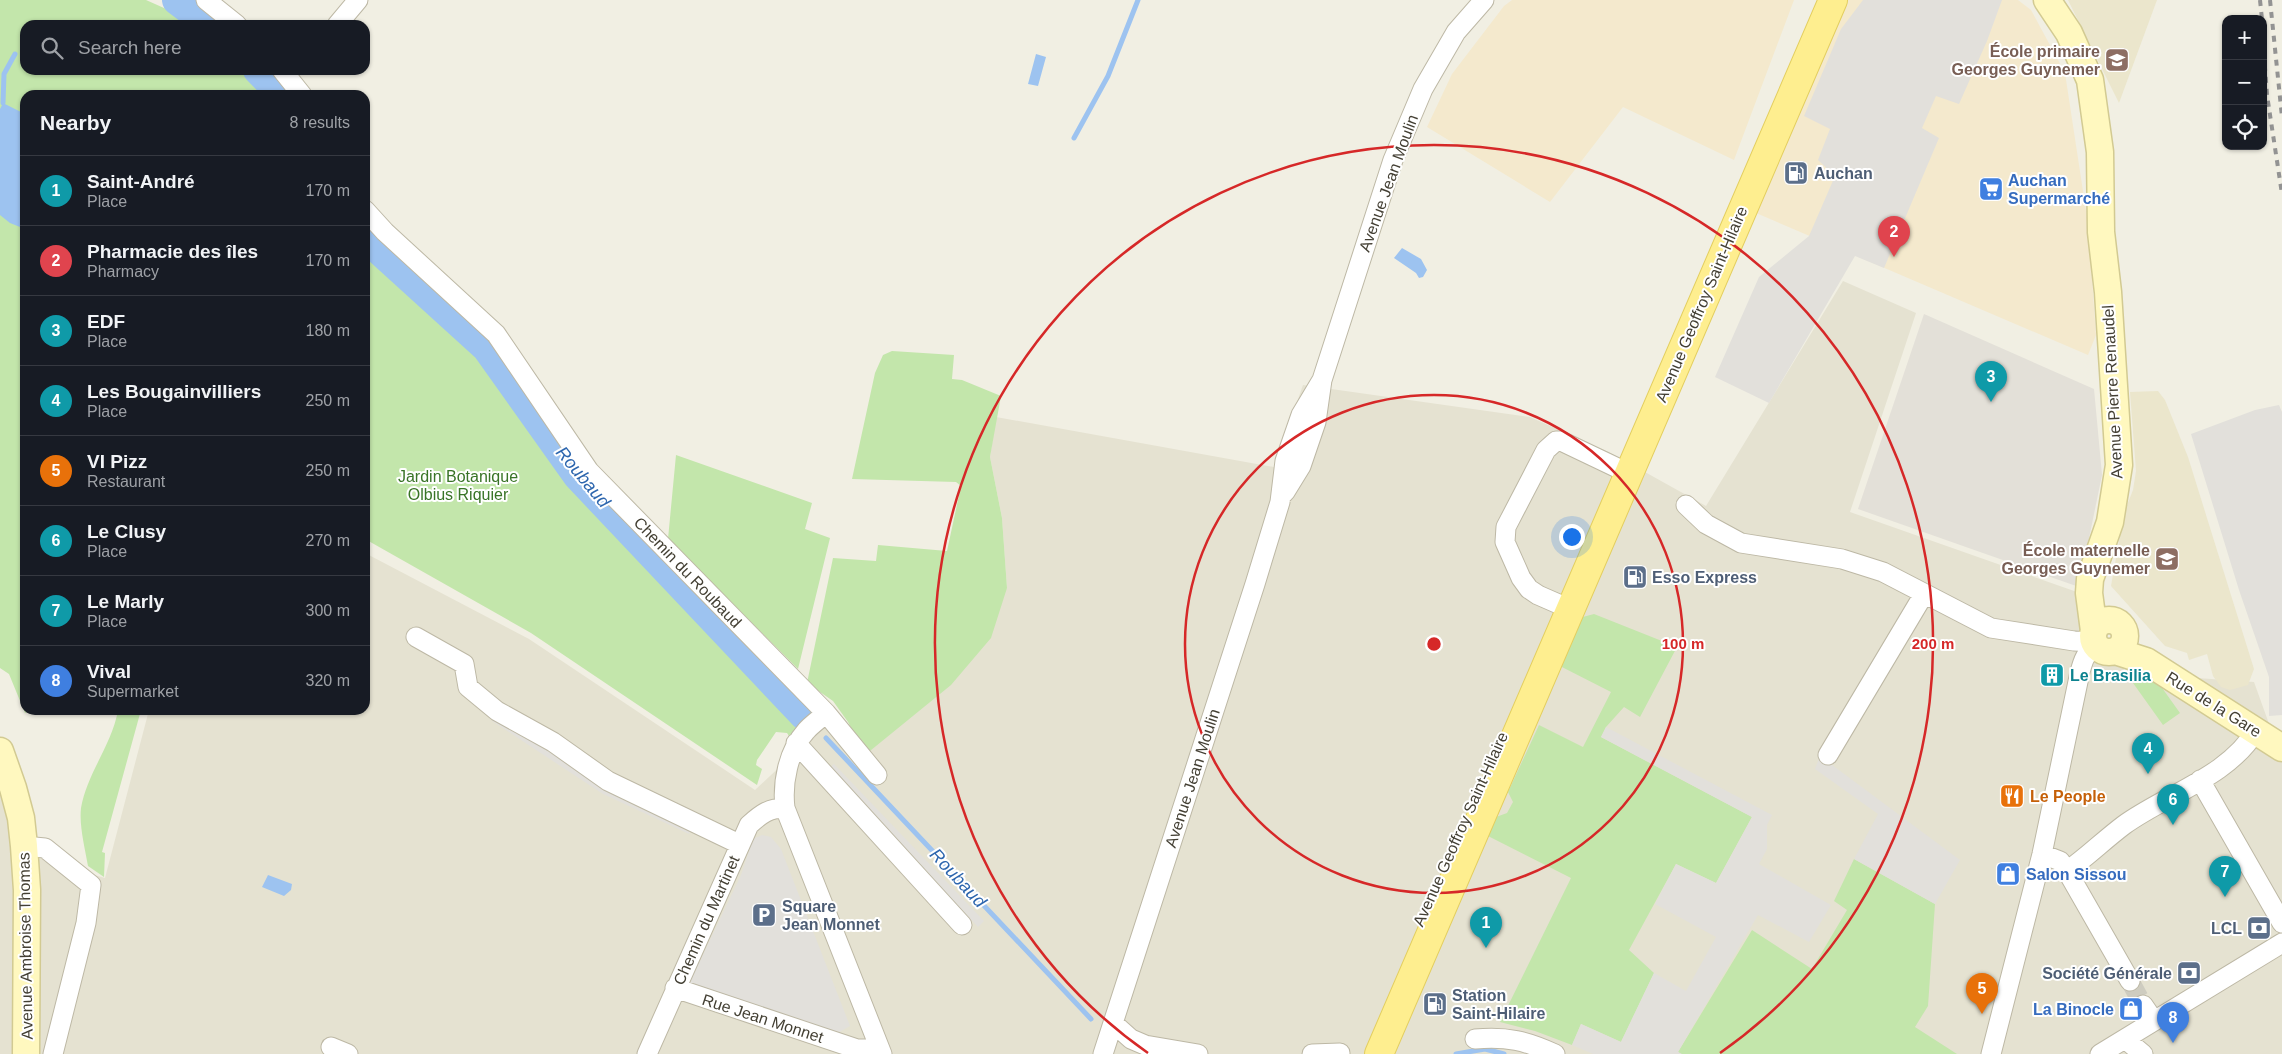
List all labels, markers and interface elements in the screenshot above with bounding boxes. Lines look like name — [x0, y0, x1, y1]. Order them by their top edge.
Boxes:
map controls — [2222, 15, 2267, 150]
button: + — [2222, 15, 2267, 60]
search box — [20, 20, 370, 75]
icon: search — [38, 34, 66, 62]
text: Search here — [78, 37, 182, 58]
place label: École primaire Georges Guynemer — [1952, 42, 2100, 78]
school or university icon: École primaire Georges Guynemer — [2104, 47, 2130, 73]
button: − — [2222, 60, 2267, 105]
button: locate — [2222, 105, 2267, 150]
text: Nearby — [40, 111, 111, 134]
street label: Avenue Jean Moulin — [1356, 112, 1421, 254]
text: 8 results — [290, 114, 350, 131]
fuel station icon: Auchan — [1783, 160, 1809, 186]
place label: Auchan — [1814, 165, 1873, 182]
text: Saint-André — [87, 171, 195, 192]
place label: Auchan Supermarché — [2008, 172, 2110, 207]
supermarket icon: Auchan Supermarché — [1978, 176, 2004, 202]
text: 1 — [52, 182, 60, 199]
text: 170 m — [306, 182, 350, 199]
text: Place — [87, 193, 127, 210]
street label: Avenue Geoffroy Saint-Hilaire — [1652, 204, 1751, 405]
pin: 2 — [1878, 216, 1910, 257]
text: Pharmacie des îles — [87, 241, 258, 262]
text: 2 — [52, 252, 60, 269]
text: 170 m — [306, 252, 350, 269]
text: Pharmacy — [87, 263, 159, 280]
street label: Avenue Pierre Renaudel — [2099, 305, 2126, 479]
text: EDF — [87, 311, 125, 332]
text: 3 — [52, 322, 60, 339]
text: 180 m — [306, 322, 350, 339]
text: Place — [87, 333, 127, 350]
pin: 3 — [1975, 361, 2007, 402]
text: Les Bougainvilliers — [87, 381, 261, 402]
text: 4 — [52, 392, 60, 409]
text: 250 m — [306, 392, 350, 409]
text: Place — [87, 403, 127, 420]
water label: Roubaud — [552, 443, 615, 512]
text: VI Pizz — [87, 451, 147, 472]
text: 5 — [52, 462, 60, 479]
text: 250 m — [306, 462, 350, 479]
park label: Jardin Botanique Olbius Riquier — [398, 468, 518, 503]
text: Restaurant — [87, 473, 165, 490]
street label: Chemin du Roubaud — [631, 514, 745, 631]
text: Le Clusy — [87, 521, 166, 542]
your location — [1559, 524, 1585, 550]
text: 6 — [52, 532, 60, 549]
text: 270 m — [306, 532, 350, 549]
place label: École maternelle Georges Guynemer — [2002, 541, 2150, 577]
text: Place — [87, 543, 127, 560]
school or university icon: École maternelle Georges Guynemer — [2154, 546, 2180, 572]
fuel station icon: Esso Express — [1622, 564, 1648, 590]
place label: Esso Express — [1652, 569, 1757, 586]
text: Le Marly — [87, 591, 164, 612]
text: 7 — [52, 602, 60, 619]
text: 300 m — [306, 602, 350, 619]
text: Place — [87, 613, 127, 630]
centre of rings — [1425, 635, 1443, 653]
text: 100 m — [1662, 635, 1704, 652]
text: 200 m — [1912, 635, 1954, 652]
text: Vival — [87, 661, 131, 682]
building icon: Le Brasilia — [2039, 662, 2065, 688]
place label: Le Brasilia — [2070, 667, 2151, 684]
street label: Rue de la Gare — [2163, 668, 2264, 740]
text: 8 — [52, 672, 60, 689]
text: 320 m — [306, 672, 350, 689]
text: Supermarket — [87, 683, 179, 700]
street label: Avenue Jean Moulin — [1162, 707, 1223, 850]
street label: Avenue Geoffroy Saint-Hilaire — [1410, 729, 1511, 929]
pin: 4 — [2132, 733, 2164, 774]
restaurant icon: Le People — [1999, 783, 2025, 809]
pin: 6 — [2157, 784, 2189, 825]
place label: Le People — [2030, 788, 2106, 805]
water label: Roubaud — [926, 844, 991, 912]
street label: Avenue Ambroise Thomas — [15, 852, 36, 1040]
street label: Chemin du Martinet — [670, 852, 743, 987]
pin: 7 — [2209, 856, 2241, 897]
shop icon: Salon Sissou — [1995, 861, 2021, 887]
place label: Salon Sissou — [2026, 866, 2126, 883]
place label: Square Jean Monnet — [782, 898, 880, 933]
parking icon: Square Jean Monnet — [751, 902, 777, 928]
pin: 1 — [1470, 907, 1502, 948]
bank icon: LCL — [2246, 915, 2272, 941]
place label: LCL — [2211, 920, 2242, 937]
bank icon: Société Générale — [2176, 960, 2202, 986]
place label: Société Générale — [2042, 965, 2172, 982]
pin: 5 — [1966, 973, 1998, 1014]
place label: Station Saint-Hilaire — [1452, 987, 1545, 1022]
street label: Rue Jean Monnet — [700, 991, 826, 1046]
fuel station icon: Station Saint-Hilaire — [1422, 991, 1448, 1017]
shop icon: La Binocle — [2118, 996, 2144, 1022]
place label: La Binocle — [2033, 1001, 2114, 1018]
pin: 8 — [2157, 1002, 2189, 1043]

